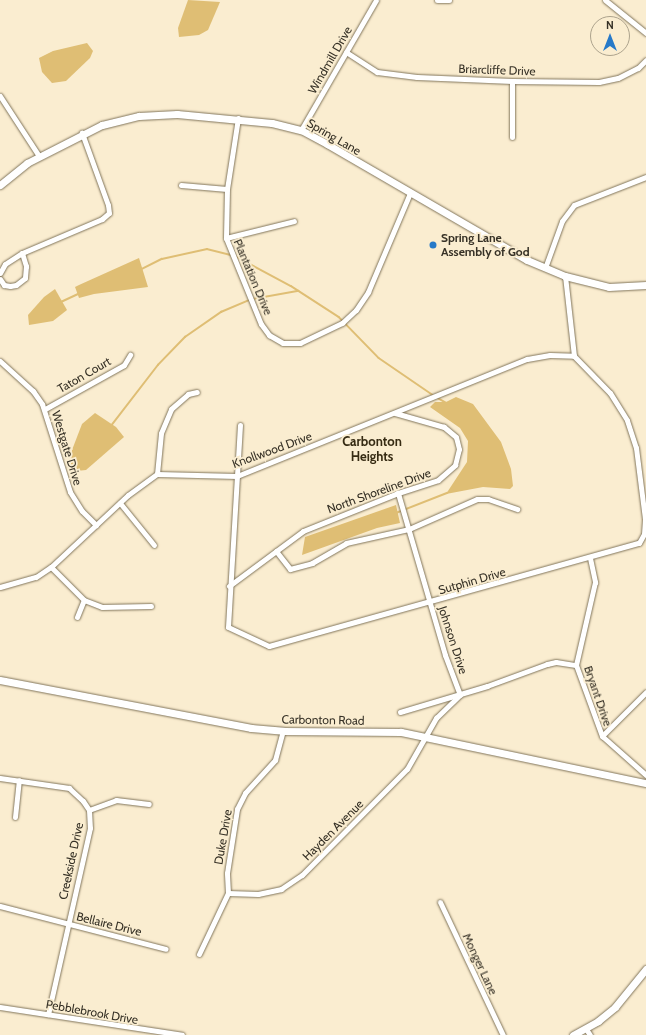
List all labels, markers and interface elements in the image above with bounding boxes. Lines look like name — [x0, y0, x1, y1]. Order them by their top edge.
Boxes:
north arrow — [590, 16, 630, 56]
text: N — [606, 18, 614, 32]
street label: Windmill Drive — [305, 24, 355, 96]
street label: Briarcliffe Drive — [458, 61, 536, 79]
street label: Spring Lane — [304, 116, 364, 158]
place label: Spring Lane Assembly of God — [441, 231, 529, 259]
street label: Plantation Drive — [231, 237, 275, 317]
marker: Spring Lane Assembly of God — [428, 240, 438, 250]
street label: Taton Court — [55, 354, 113, 396]
street label: Westgate Drive — [49, 409, 85, 487]
street label: Knollwood Drive — [230, 429, 314, 471]
district label: Carbonton Heights — [342, 434, 402, 465]
street label: North Shoreline Drive — [325, 465, 433, 517]
street label: Sutphin Drive — [437, 565, 507, 597]
street label: Johnson Drive — [435, 604, 471, 676]
street label: Bryant Drive — [581, 664, 615, 728]
street label: Carbonton Road — [281, 712, 365, 728]
street label: Hayden Avenue — [300, 797, 366, 863]
street label: Duke Drive — [211, 808, 235, 866]
street label: Creekside Drive — [56, 821, 86, 901]
street label: Bellaire Drive — [75, 909, 143, 939]
street label: Monger Lane — [459, 931, 501, 997]
street label: Pebblebrook Drive — [45, 997, 139, 1027]

